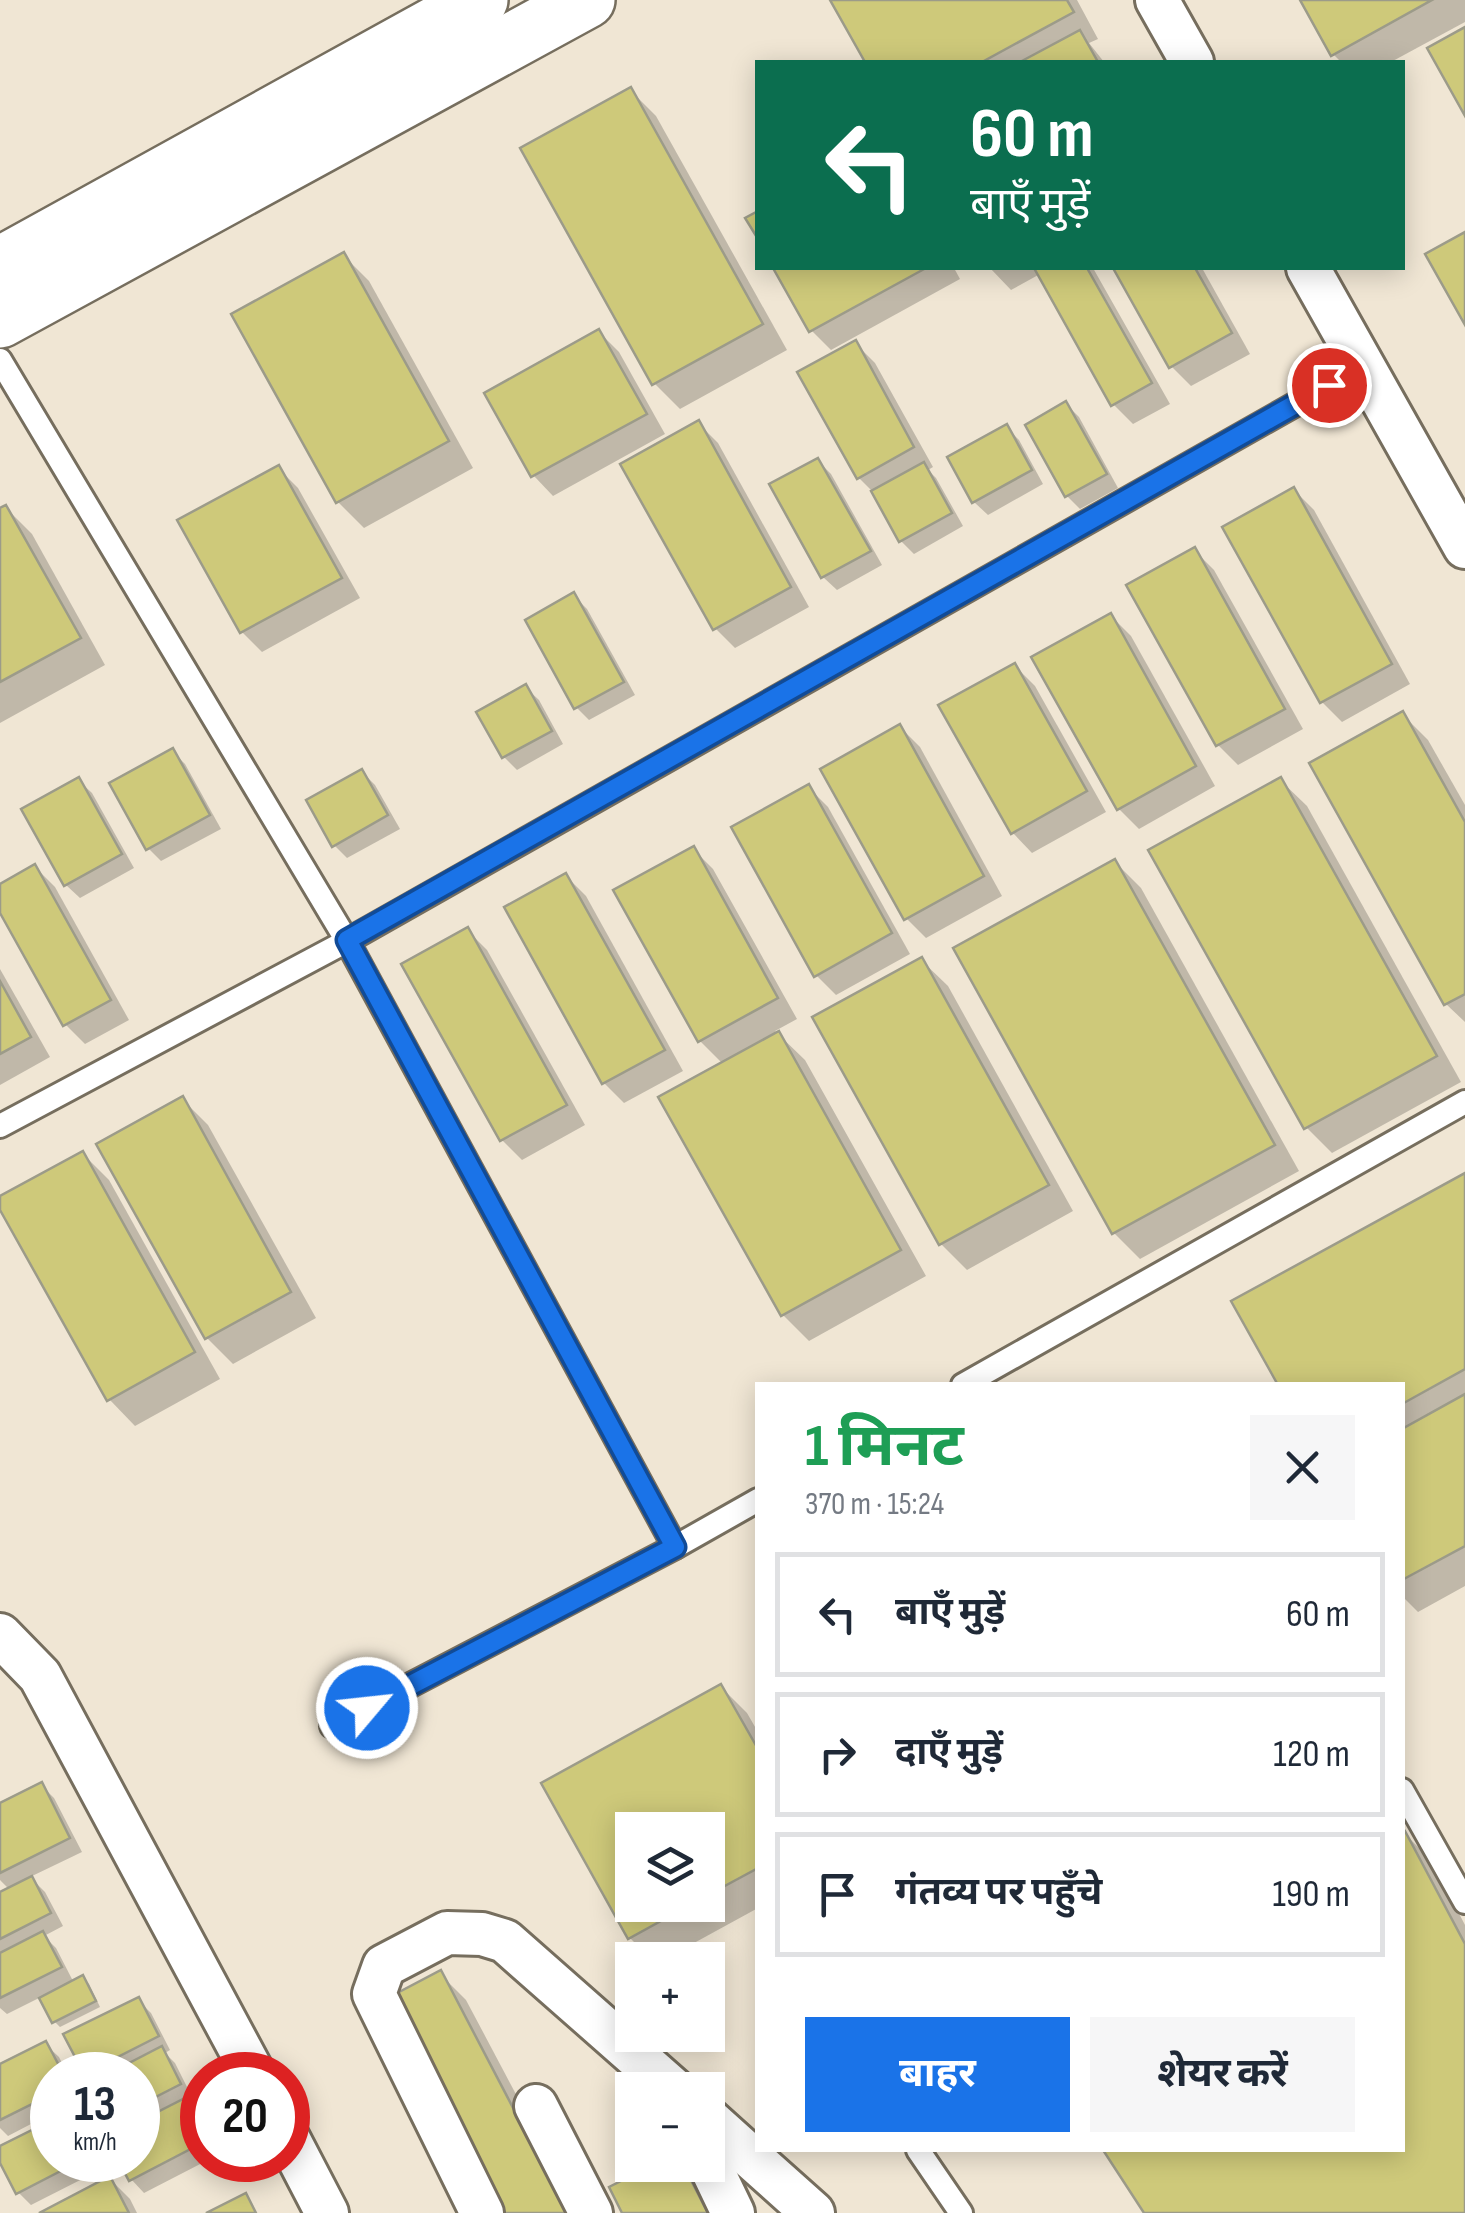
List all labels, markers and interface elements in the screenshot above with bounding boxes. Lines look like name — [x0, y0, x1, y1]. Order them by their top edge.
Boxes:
text: 60 m — [970, 93, 1094, 177]
icon: left — [805, 100, 935, 230]
text: बाएँ मुड़ें — [970, 178, 1090, 233]
pin — [1287, 343, 1372, 428]
icon: arrive — [1302, 358, 1357, 413]
text: 1 मिनट — [805, 1411, 964, 1483]
button: close — [1250, 1415, 1355, 1520]
text: 370 m · 15:24 — [805, 1485, 944, 1524]
icon: left — [810, 1587, 865, 1642]
text: बाएँ मुड़ें — [895, 1590, 1005, 1635]
text: 60 m — [1286, 1592, 1350, 1637]
position arrow — [315, 1656, 419, 1760]
icon: right — [810, 1727, 865, 1782]
text: दाएँ मुड़ें — [895, 1730, 1003, 1775]
text: 120 m — [1273, 1732, 1350, 1777]
map controls — [615, 1812, 725, 2182]
button: layers — [615, 1812, 725, 1922]
icon: arrive — [810, 1867, 865, 1922]
text: गंतव्य पर पहुँचे — [895, 1870, 1102, 1915]
text: 190 m — [1272, 1872, 1350, 1917]
button: + — [615, 1942, 725, 2052]
button: बाहर — [805, 2017, 1070, 2132]
button: शेयर करें — [1090, 2017, 1355, 2132]
speed limit sign: 20 — [180, 2052, 310, 2182]
button: − — [615, 2072, 725, 2182]
text: 13 — [74, 2075, 116, 2135]
text: km/h — [73, 2127, 117, 2158]

